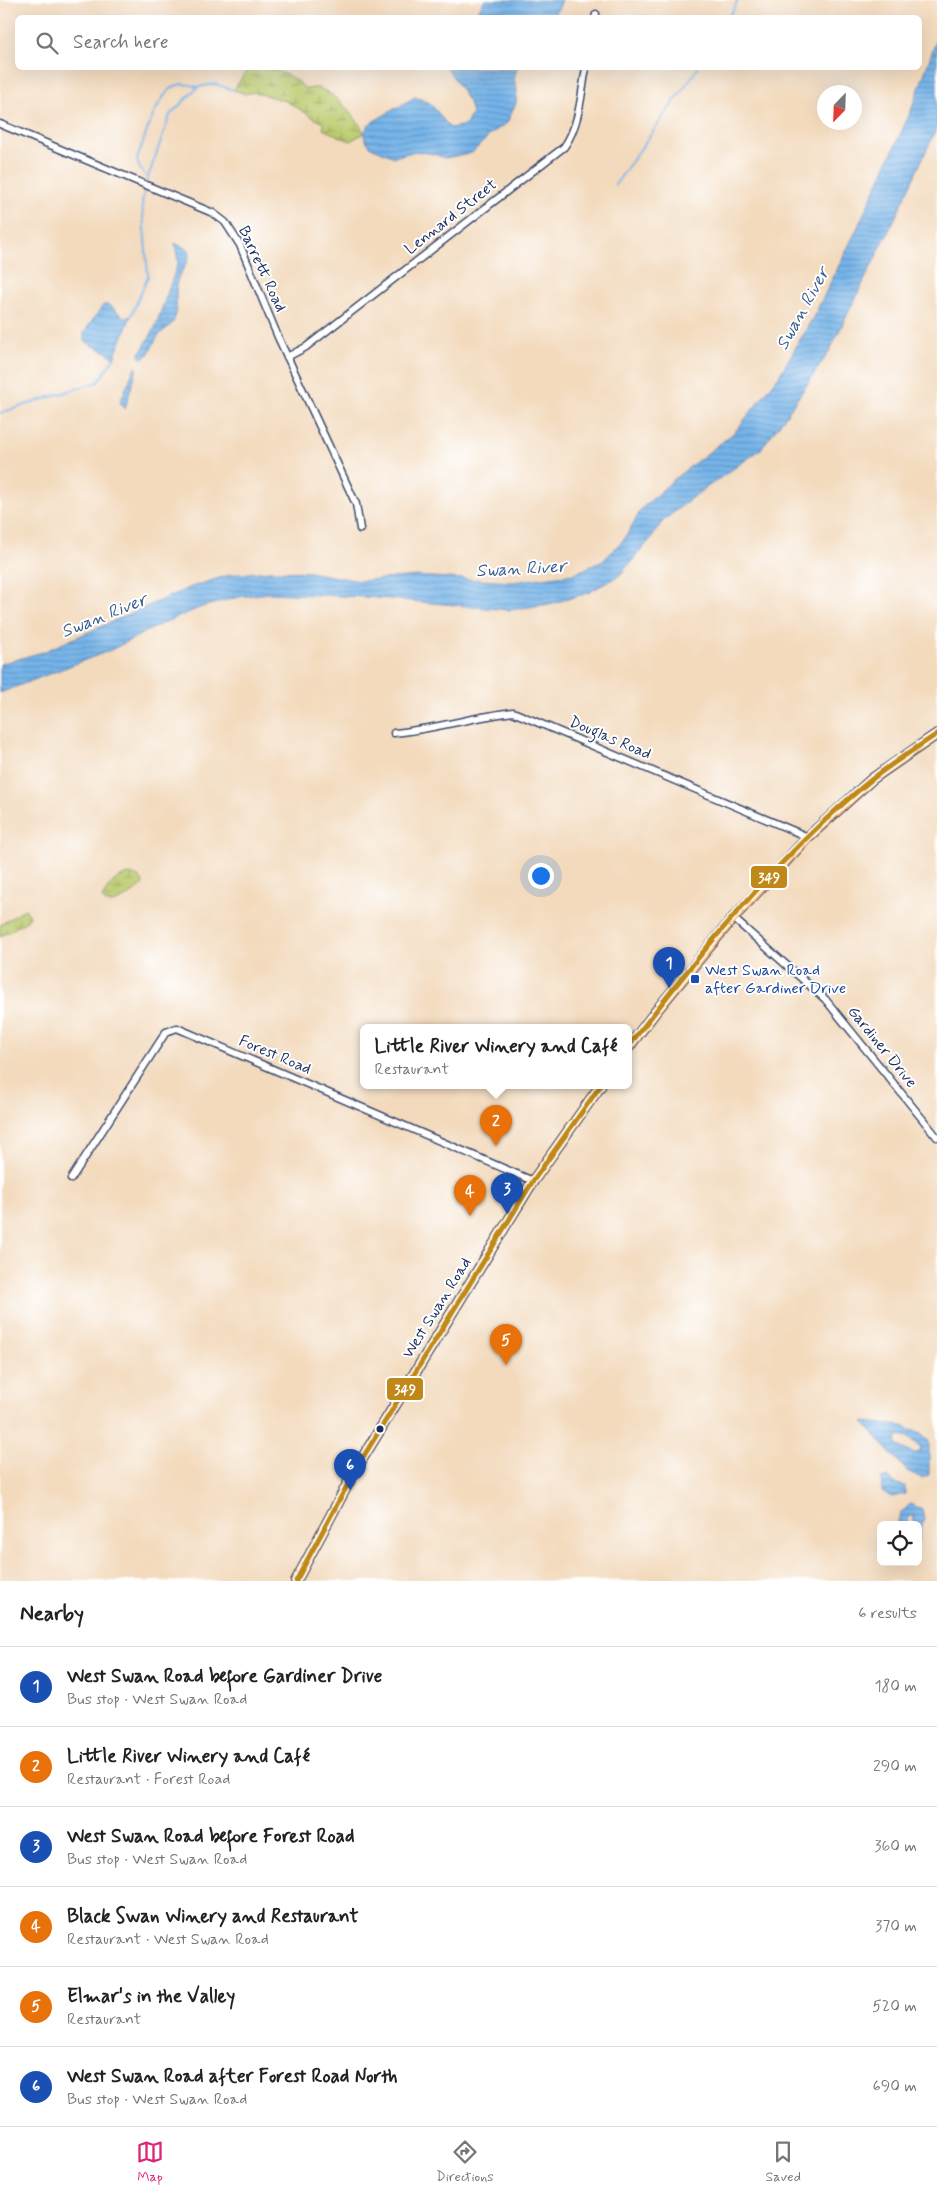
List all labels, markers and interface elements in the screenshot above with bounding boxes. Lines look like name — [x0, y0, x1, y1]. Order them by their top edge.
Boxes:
search box — [15, 15, 922, 70]
icon: search — [33, 29, 61, 57]
text: Search here — [73, 30, 169, 55]
north arrow — [817, 85, 862, 130]
street label: Lennard Street — [401, 174, 502, 260]
street label: Barrett Road — [233, 223, 291, 315]
water label: Swan River — [771, 261, 837, 354]
water label: Swan River — [475, 555, 569, 583]
water label: Swan River — [58, 587, 153, 644]
street label: Douglas Road — [565, 711, 654, 766]
your location — [528, 863, 554, 889]
line badge: 349 — [750, 865, 788, 889]
text: 349 — [758, 869, 780, 887]
pin: 1 — [653, 947, 685, 988]
place label: West Swan Road after Gardiner Drive — [705, 960, 846, 999]
marker: West Swan Road after Gardiner Drive — [689, 973, 701, 985]
street label: Gardiner Drive — [843, 1002, 921, 1092]
popup — [360, 1024, 632, 1089]
street label: Forest Road — [236, 1030, 314, 1080]
text: Little River Winery and Café — [375, 1034, 617, 1059]
text: Restaurant — [375, 1059, 449, 1080]
pin: 2 — [480, 1105, 512, 1146]
pin: 3 — [491, 1173, 523, 1214]
pin: 4 — [454, 1175, 486, 1216]
street label: West Swan Road — [398, 1254, 476, 1362]
pin: 5 — [490, 1324, 522, 1365]
line badge: 349 — [386, 1377, 424, 1401]
text: 349 — [394, 1381, 416, 1399]
unlabelled marker — [375, 1424, 385, 1434]
pin: 6 — [334, 1449, 366, 1490]
map controls — [877, 1521, 922, 1566]
button: locate — [877, 1521, 922, 1566]
text: Nearby — [20, 1600, 84, 1628]
text: 6 results — [858, 1603, 917, 1624]
text: West Swan Road before Gardiner Drive — [67, 1664, 382, 1689]
text: 1 — [32, 1676, 40, 1697]
text: 180 m — [874, 1676, 917, 1697]
text: Bus stop · West Swan Road — [67, 1689, 247, 1710]
text: Little River Winery and Café — [67, 1744, 310, 1769]
text: 2 — [32, 1756, 40, 1777]
text: 290 m — [873, 1756, 917, 1777]
text: Restaurant · Forest Road — [67, 1769, 230, 1790]
text: West Swan Road before Forest Road — [67, 1824, 354, 1849]
text: 3 — [32, 1836, 40, 1857]
text: 360 m — [874, 1836, 917, 1857]
text: Bus stop · West Swan Road — [67, 1849, 247, 1870]
text: Black Swan Winery and Restaurant — [67, 1904, 359, 1929]
text: 4 — [31, 1916, 41, 1937]
text: 370 m — [875, 1916, 917, 1937]
text: Restaurant · West Swan Road — [67, 1929, 269, 1950]
text: Elmar's in the Valley — [67, 1984, 235, 2009]
text: 5 — [31, 1996, 41, 2017]
text: 520 m — [872, 1996, 917, 2017]
text: Restaurant — [67, 2009, 141, 2030]
text: West Swan Road after Forest Road North — [67, 2064, 398, 2089]
text: 6 — [32, 2076, 40, 2097]
text: 690 m — [873, 2076, 917, 2097]
text: Bus stop · West Swan Road — [67, 2089, 247, 2110]
tab: Map — [136, 2138, 164, 2186]
tab: Directions — [436, 2138, 494, 2186]
tab: Saved — [766, 2138, 801, 2186]

